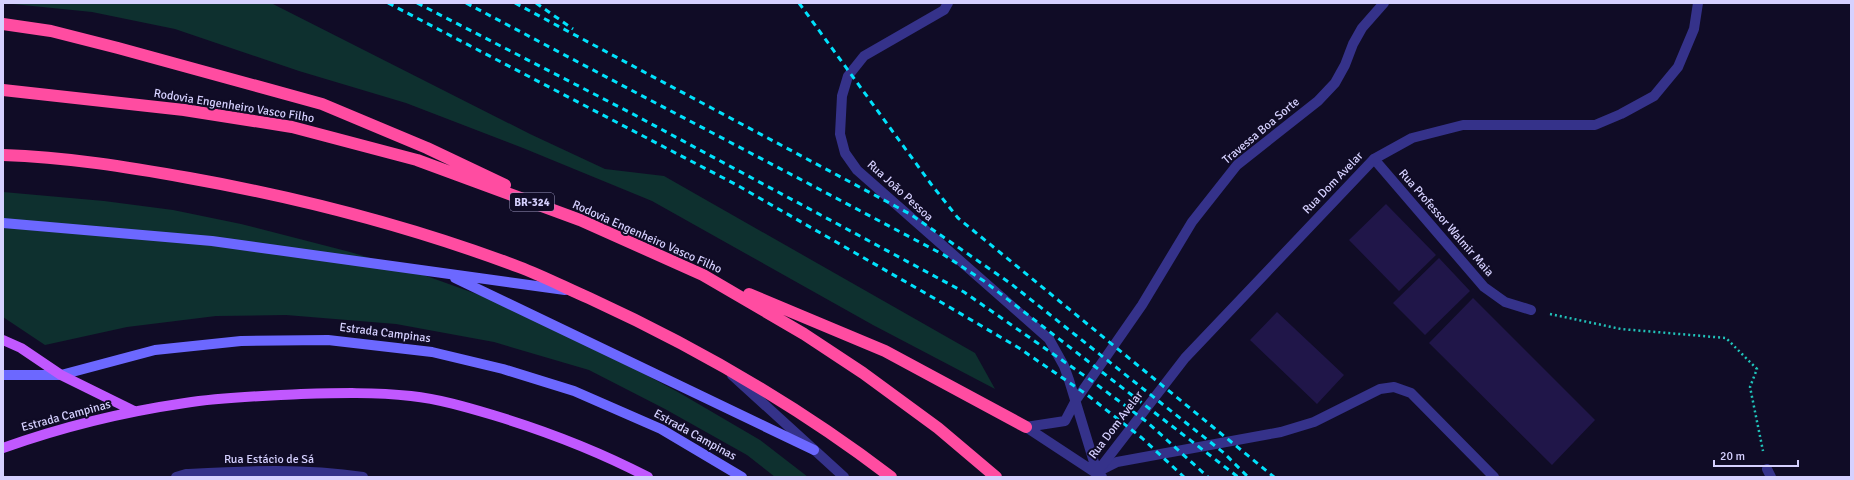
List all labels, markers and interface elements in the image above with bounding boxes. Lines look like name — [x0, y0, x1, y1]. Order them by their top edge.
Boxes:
street label: Rodovia Engenheiro Vasco Filho — [153, 86, 315, 126]
street label: Travessa Boa Sorte — [1219, 94, 1303, 168]
street label: Rua Dom Avelar — [1299, 148, 1367, 217]
street label: Rua João Pessoa — [864, 157, 936, 225]
street label: Rua Professor Walmir Maia — [1395, 166, 1497, 280]
road number: BR-324 — [510, 193, 554, 211]
street label: Rodovia Engenheiro Vasco Filho — [570, 197, 724, 277]
street label: Estrada Campinas — [338, 320, 432, 346]
street label: Rua Dom Avelar — [1086, 388, 1147, 462]
street label: Estrada Campinas — [20, 397, 112, 435]
street label: Estrada Campinas — [651, 406, 739, 464]
scale bar — [1714, 442, 1798, 468]
text: 20 m — [1720, 449, 1745, 464]
street label: Rua Estácio de Sá — [224, 452, 314, 467]

